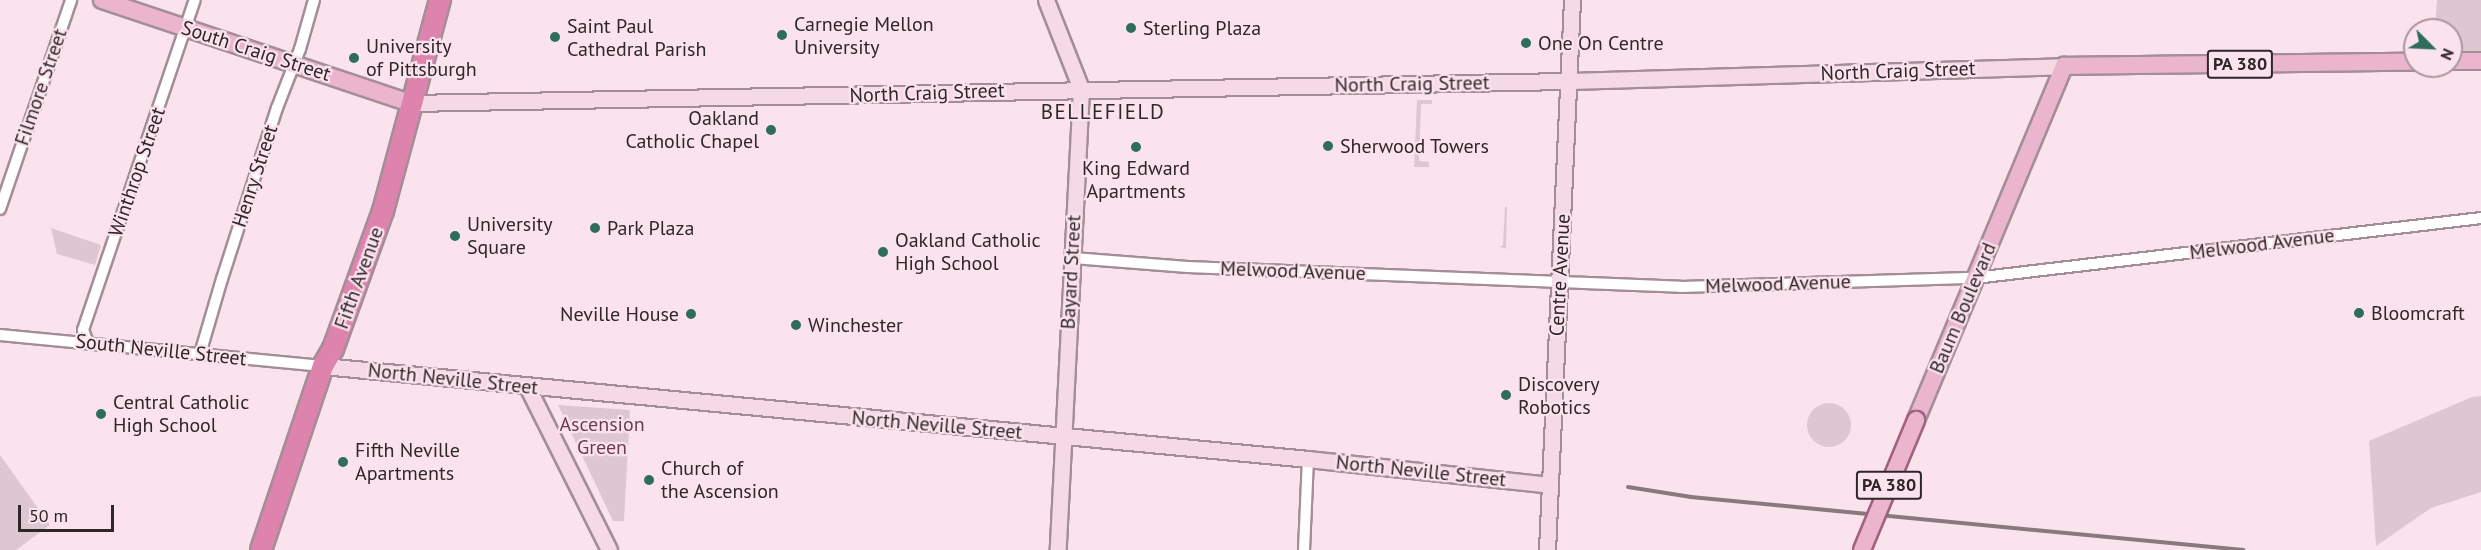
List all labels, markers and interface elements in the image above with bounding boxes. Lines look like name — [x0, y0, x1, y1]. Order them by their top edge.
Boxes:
place label: Carnegie Mellon University — [794, 12, 934, 59]
place label: Saint Paul Cathedral Parish — [567, 14, 706, 61]
street label: South Craig Street — [178, 16, 334, 86]
place label: Sterling Plaza — [1143, 16, 1261, 40]
north arrow — [2403, 18, 2463, 78]
marker: Sterling Plaza — [1124, 21, 1138, 35]
street label: Filmore Street — [10, 25, 72, 149]
marker: Carnegie Mellon University — [775, 28, 789, 42]
marker: Saint Paul Cathedral Parish — [548, 30, 562, 44]
place label: One On Centre — [1538, 31, 1664, 55]
place label: University of Pittsburgh — [366, 34, 477, 81]
marker: One On Centre — [1519, 36, 1533, 50]
text: N — [2436, 46, 2459, 63]
road number: PA 380 — [2206, 49, 2274, 79]
marker: University of Pittsburgh — [347, 51, 361, 65]
street label: North Craig Street — [1820, 56, 1976, 86]
street label: North Craig Street — [1334, 71, 1490, 97]
street label: North Craig Street — [849, 78, 1005, 108]
district label: BELLEFIELD — [1041, 99, 1165, 125]
street label: Winthrop Street — [104, 104, 170, 240]
place label: Oakland Catholic Chapel — [625, 106, 759, 153]
street label: Henry Street — [227, 121, 283, 231]
marker: Oakland Catholic Chapel — [764, 123, 778, 137]
place label: Sherwood Towers — [1340, 134, 1489, 158]
marker: Sherwood Towers — [1321, 139, 1335, 153]
marker: King Edward Apartments — [1129, 140, 1143, 154]
place label: King Edward Apartments — [1082, 156, 1190, 203]
place label: University Square — [467, 213, 553, 260]
street label: Centre Avenue — [1545, 213, 1575, 337]
street label: Bayard Street — [1056, 214, 1086, 330]
place label: Park Plaza — [607, 216, 695, 240]
marker: Park Plaza — [588, 221, 602, 235]
street label: Fifth Avenue — [329, 223, 389, 333]
street label: Melwood Avenue — [2188, 223, 2336, 265]
place label: Oakland Catholic High School — [895, 228, 1041, 275]
marker: University Square — [448, 229, 462, 243]
street label: Baum Boulevard — [1925, 239, 2001, 377]
marker: Oakland Catholic High School — [876, 245, 890, 259]
street label: Melwood Avenue — [1219, 256, 1367, 286]
street label: Melwood Avenue — [1704, 269, 1852, 299]
place label: Bloomcraft — [2371, 301, 2465, 325]
place label: Neville House — [560, 302, 679, 326]
marker: Bloomcraft — [2352, 306, 2366, 320]
marker: Neville House — [684, 307, 698, 321]
place label: Winchester — [808, 313, 903, 337]
marker: Winchester — [789, 318, 803, 332]
street label: South Neville Street — [74, 329, 248, 371]
street label: North Neville Street — [367, 358, 539, 400]
place label: Discovery Robotics — [1518, 372, 1600, 419]
marker: Discovery Robotics — [1499, 388, 1513, 402]
place label: Central Catholic High School — [113, 390, 249, 437]
street label: North Neville Street — [851, 406, 1023, 444]
marker: Central Catholic High School — [94, 407, 108, 421]
park label: Ascension Green — [559, 412, 645, 459]
place label: Fifth Neville Apartments — [355, 438, 460, 485]
street label: North Neville Street — [1335, 450, 1507, 492]
marker: Fifth Neville Apartments — [336, 455, 350, 469]
place label: Church of the Ascension — [661, 456, 779, 503]
road number: PA 380 — [1854, 470, 1924, 500]
marker: Church of the Ascension — [642, 473, 656, 487]
scale bar — [21, 493, 117, 531]
text: 50 m — [29, 504, 68, 527]

